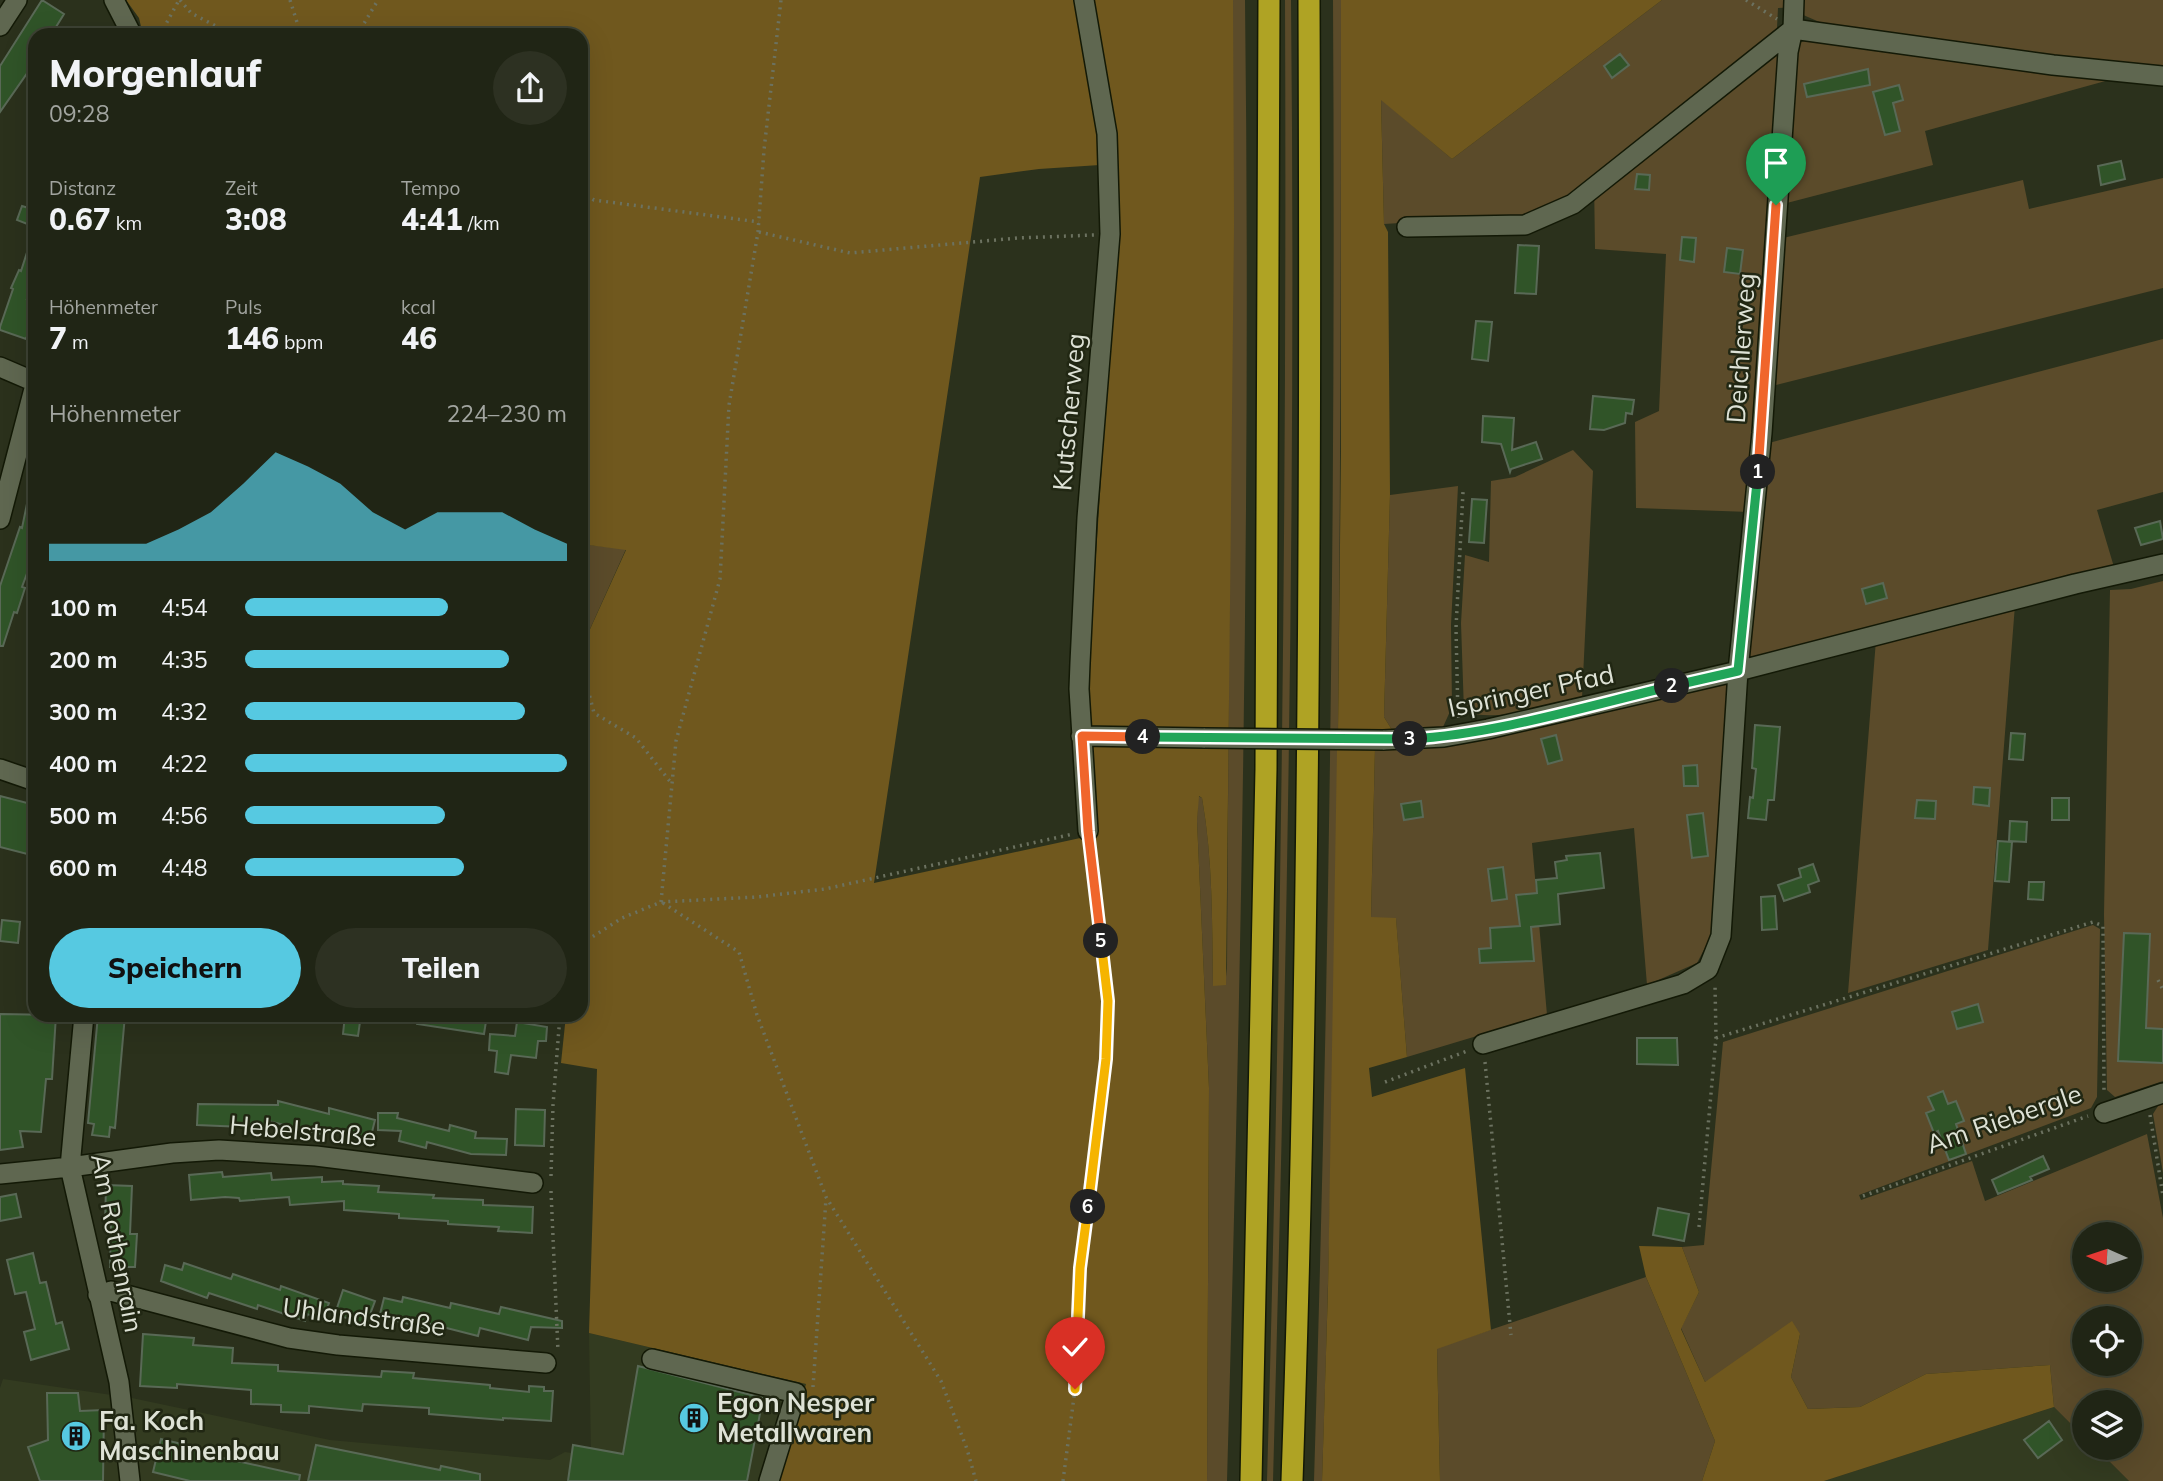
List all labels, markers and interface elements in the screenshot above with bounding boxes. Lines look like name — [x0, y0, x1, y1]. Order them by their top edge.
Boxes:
text: Morgenlauf — [49, 49, 261, 97]
button: share — [493, 51, 567, 125]
text: 09:28 — [49, 99, 109, 128]
pin — [1746, 133, 1806, 205]
icon: arrive — [1757, 144, 1795, 182]
text: Distanz — [49, 176, 116, 200]
text: Zeit — [225, 176, 258, 200]
text: Tempo — [401, 176, 460, 200]
text: 0.67 — [49, 200, 111, 238]
text: 3:08 — [225, 200, 287, 238]
text: 4:41 — [401, 200, 463, 238]
text: km — [111, 211, 142, 235]
text: /km — [463, 211, 500, 235]
street label: Deichlerweg — [1719, 272, 1762, 424]
text: Höhenmeter — [49, 295, 158, 319]
text: Puls — [225, 295, 262, 319]
text: kcal — [401, 295, 436, 319]
text: 7 — [49, 319, 67, 357]
text: 146 — [225, 319, 279, 357]
text: 46 — [401, 319, 437, 357]
text: m — [67, 330, 89, 354]
text: bpm — [279, 330, 323, 354]
street label: Kutscherweg — [1045, 332, 1092, 492]
text: Höhenmeter — [49, 399, 181, 428]
text: 224–230 m — [446, 399, 567, 428]
pin: 1 — [1740, 454, 1776, 490]
text: 1 — [1752, 459, 1763, 483]
text: 100 m — [49, 593, 117, 622]
text: 4:54 — [161, 593, 208, 622]
text: 200 m — [49, 645, 117, 674]
text: 4:35 — [161, 645, 208, 674]
street label: Ispringer Pfad — [1445, 657, 1617, 724]
pin: 2 — [1654, 668, 1690, 704]
text: 2 — [1666, 673, 1677, 697]
text: 300 m — [49, 697, 117, 726]
text: 4:32 — [161, 697, 208, 726]
pin: 4 — [1126, 720, 1160, 754]
pin: 3 — [1392, 722, 1428, 756]
text: 4 — [1137, 724, 1148, 748]
text: 3 — [1404, 726, 1415, 750]
text: 400 m — [49, 749, 117, 778]
text: 4:22 — [161, 749, 208, 778]
text: 500 m — [49, 801, 117, 830]
text: 4:56 — [161, 801, 208, 830]
text: 600 m — [49, 853, 117, 882]
text: 4:48 — [161, 853, 208, 882]
pin: 5 — [1084, 923, 1118, 958]
button: Speichern — [49, 928, 301, 1008]
button: Teilen — [315, 928, 567, 1008]
text: 5 — [1095, 928, 1106, 952]
street label: Am Riebergle — [1922, 1077, 2086, 1161]
street label: Hebelstraße — [228, 1108, 378, 1153]
street label: Am Rothenrain — [84, 1151, 151, 1335]
pin: 6 — [1070, 1190, 1106, 1224]
text: 6 — [1082, 1194, 1093, 1218]
north arrow — [2072, 1222, 2142, 1292]
map controls — [2072, 1222, 2142, 1460]
street label: Uhlandstraße — [281, 1290, 448, 1343]
button: locate — [2072, 1306, 2142, 1376]
pin — [1045, 1317, 1105, 1389]
icon: check — [1056, 1328, 1094, 1366]
place label: Egon Nesper Metallwaren — [717, 1386, 875, 1449]
button: layers — [2072, 1390, 2142, 1460]
building icon: Egon Nesper Metallwaren — [677, 1401, 711, 1435]
place label: Fa. Koch Maschinenbau — [99, 1404, 280, 1467]
building icon: Fa. Koch Maschinenbau — [59, 1419, 93, 1453]

